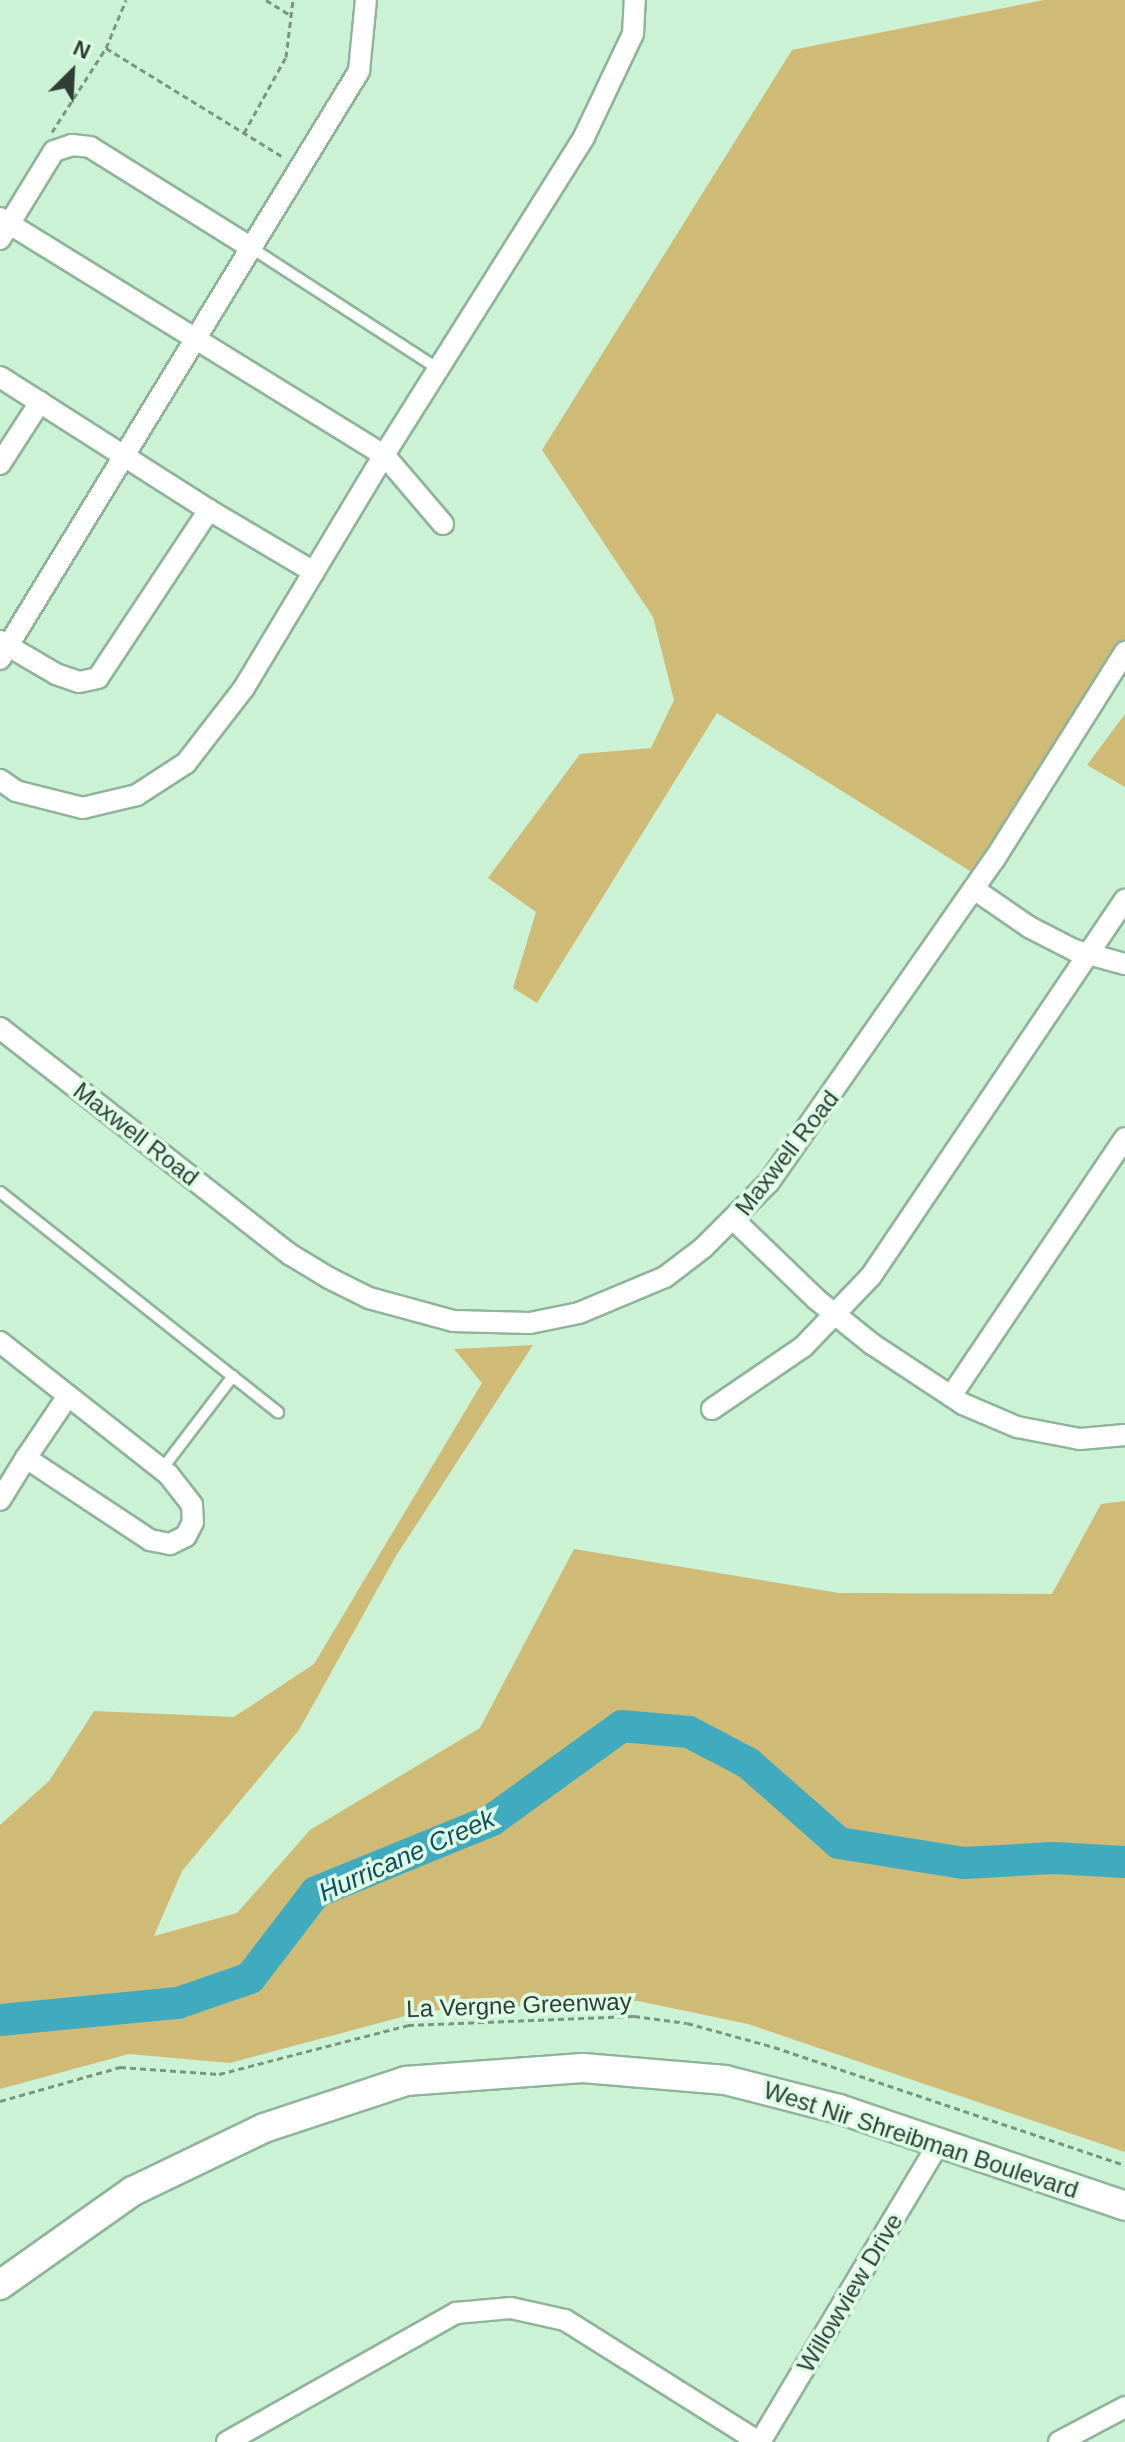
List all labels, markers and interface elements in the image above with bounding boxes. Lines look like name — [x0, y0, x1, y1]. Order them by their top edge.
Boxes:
north arrow — [32, 32, 112, 112]
text: N — [70, 35, 94, 64]
street label: Maxwell Road — [68, 1076, 204, 1192]
street label: Maxwell Road — [729, 1085, 845, 1221]
water label: Hurricane Creek — [314, 1803, 500, 1909]
street label: La Vergne Greenway — [406, 1987, 632, 2023]
street label: West Nir Shreibman Boulevard — [760, 2075, 1082, 2205]
street label: Willowview Drive — [791, 2208, 909, 2378]

